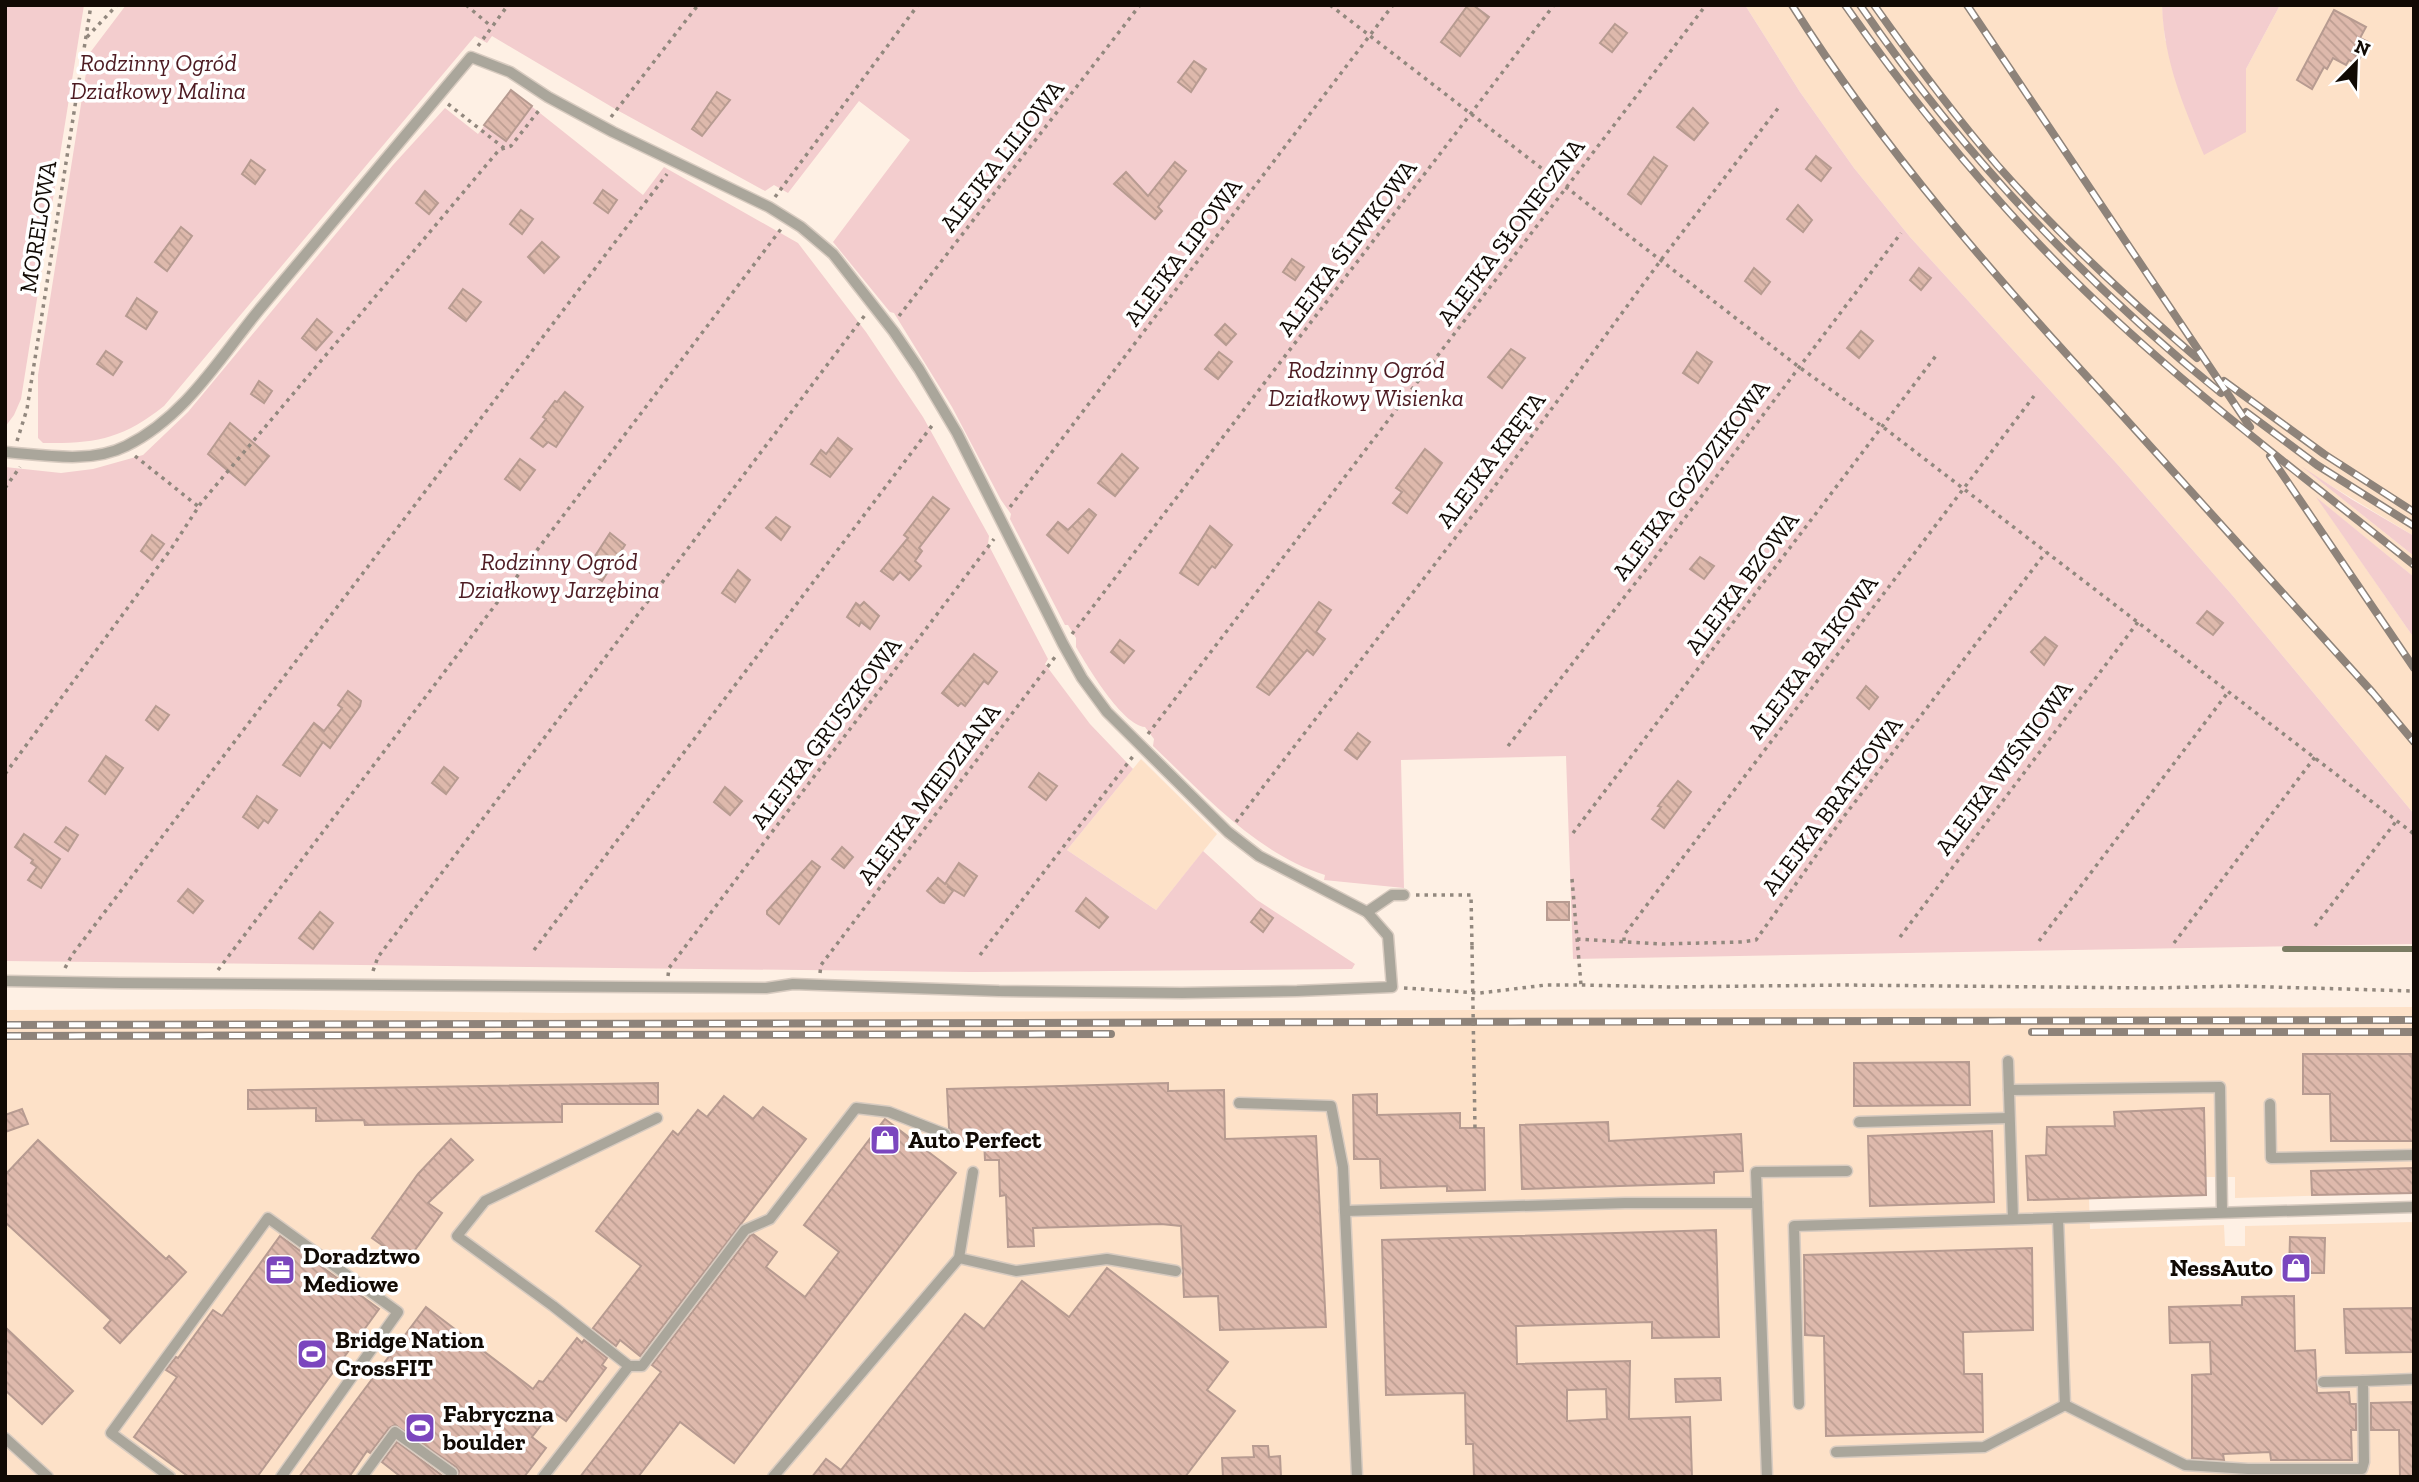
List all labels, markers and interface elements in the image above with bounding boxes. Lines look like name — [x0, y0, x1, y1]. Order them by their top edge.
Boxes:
north arrow — [2321, 28, 2391, 98]
text: N — [2351, 34, 2374, 61]
park label: Rodzinny Ogród Działkowy Malina — [70, 48, 246, 105]
street label: ALEJKA LILIOWA — [933, 74, 1070, 237]
street label: ALEJKA SŁONECZNA — [1431, 132, 1591, 331]
street label: ALEJKA ŚLIWKOWA — [1271, 153, 1423, 342]
street label: MORELOWA — [13, 158, 62, 295]
street label: ALEJKA LIPOWA — [1118, 172, 1248, 331]
park label: Rodzinny Ogród Działkowy Wisienka — [1268, 355, 1464, 412]
street label: ALEJKA GOŻDZIKOWA — [1606, 373, 1776, 586]
street label: ALEJKA KRĘTA — [1430, 386, 1551, 533]
street label: ALEJKA BZOWA — [1679, 505, 1805, 660]
park label: Rodzinny Ogród Działkowy Jarzębina — [458, 547, 660, 604]
street label: ALEJKA BAJKOWA — [1741, 569, 1884, 745]
street label: ALEJKA GRUSZKOWA — [744, 631, 907, 834]
street label: ALEJKA WIŚNIOWA — [1929, 675, 2079, 860]
street label: ALEJKA MIEDZIANA — [851, 697, 1006, 890]
street label: ALEJKA BRATKOWA — [1755, 710, 1908, 901]
shop icon: Auto Perfect — [868, 1123, 902, 1157]
place label: Auto Perfect — [908, 1125, 1042, 1154]
place label: Doradztwo Mediowe — [303, 1241, 420, 1298]
shop icon: NessAuto — [2279, 1251, 2313, 1285]
office icon: Doradztwo Mediowe — [263, 1253, 297, 1287]
place label: NessAuto — [2170, 1253, 2273, 1282]
place label: Bridge Nation CrossFIT — [335, 1325, 484, 1382]
sports icon: Bridge Nation CrossFIT — [295, 1337, 329, 1371]
place label: Fabryczna boulder — [442, 1399, 554, 1456]
sports icon: Fabryczna boulder — [403, 1411, 437, 1445]

